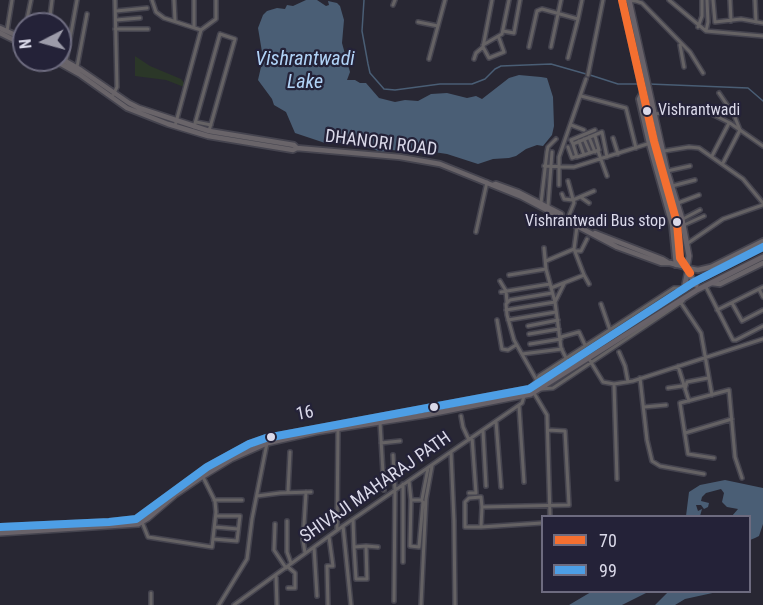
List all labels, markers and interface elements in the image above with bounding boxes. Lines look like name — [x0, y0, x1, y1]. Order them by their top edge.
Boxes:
north arrow — [12, 12, 72, 72]
text: N — [16, 38, 36, 50]
water label: Vishrantwadi Lake — [255, 48, 355, 95]
place label: Vishrantwadi — [658, 101, 740, 121]
marker: Vishrantwadi — [641, 105, 653, 117]
street label: DHANORI ROAD — [324, 126, 438, 162]
place label: Vishrantwadi Bus stop — [525, 212, 666, 232]
marker: Vishrantwadi Bus stop — [671, 216, 683, 228]
unlabelled marker — [428, 401, 440, 413]
street label: 16 — [294, 402, 316, 426]
street label: SHIVAJI MAHARAJ PATH — [296, 428, 456, 548]
unlabelled marker — [265, 431, 277, 443]
legend — [541, 515, 751, 593]
text: 70 — [599, 530, 617, 551]
text: 99 — [599, 560, 617, 581]

